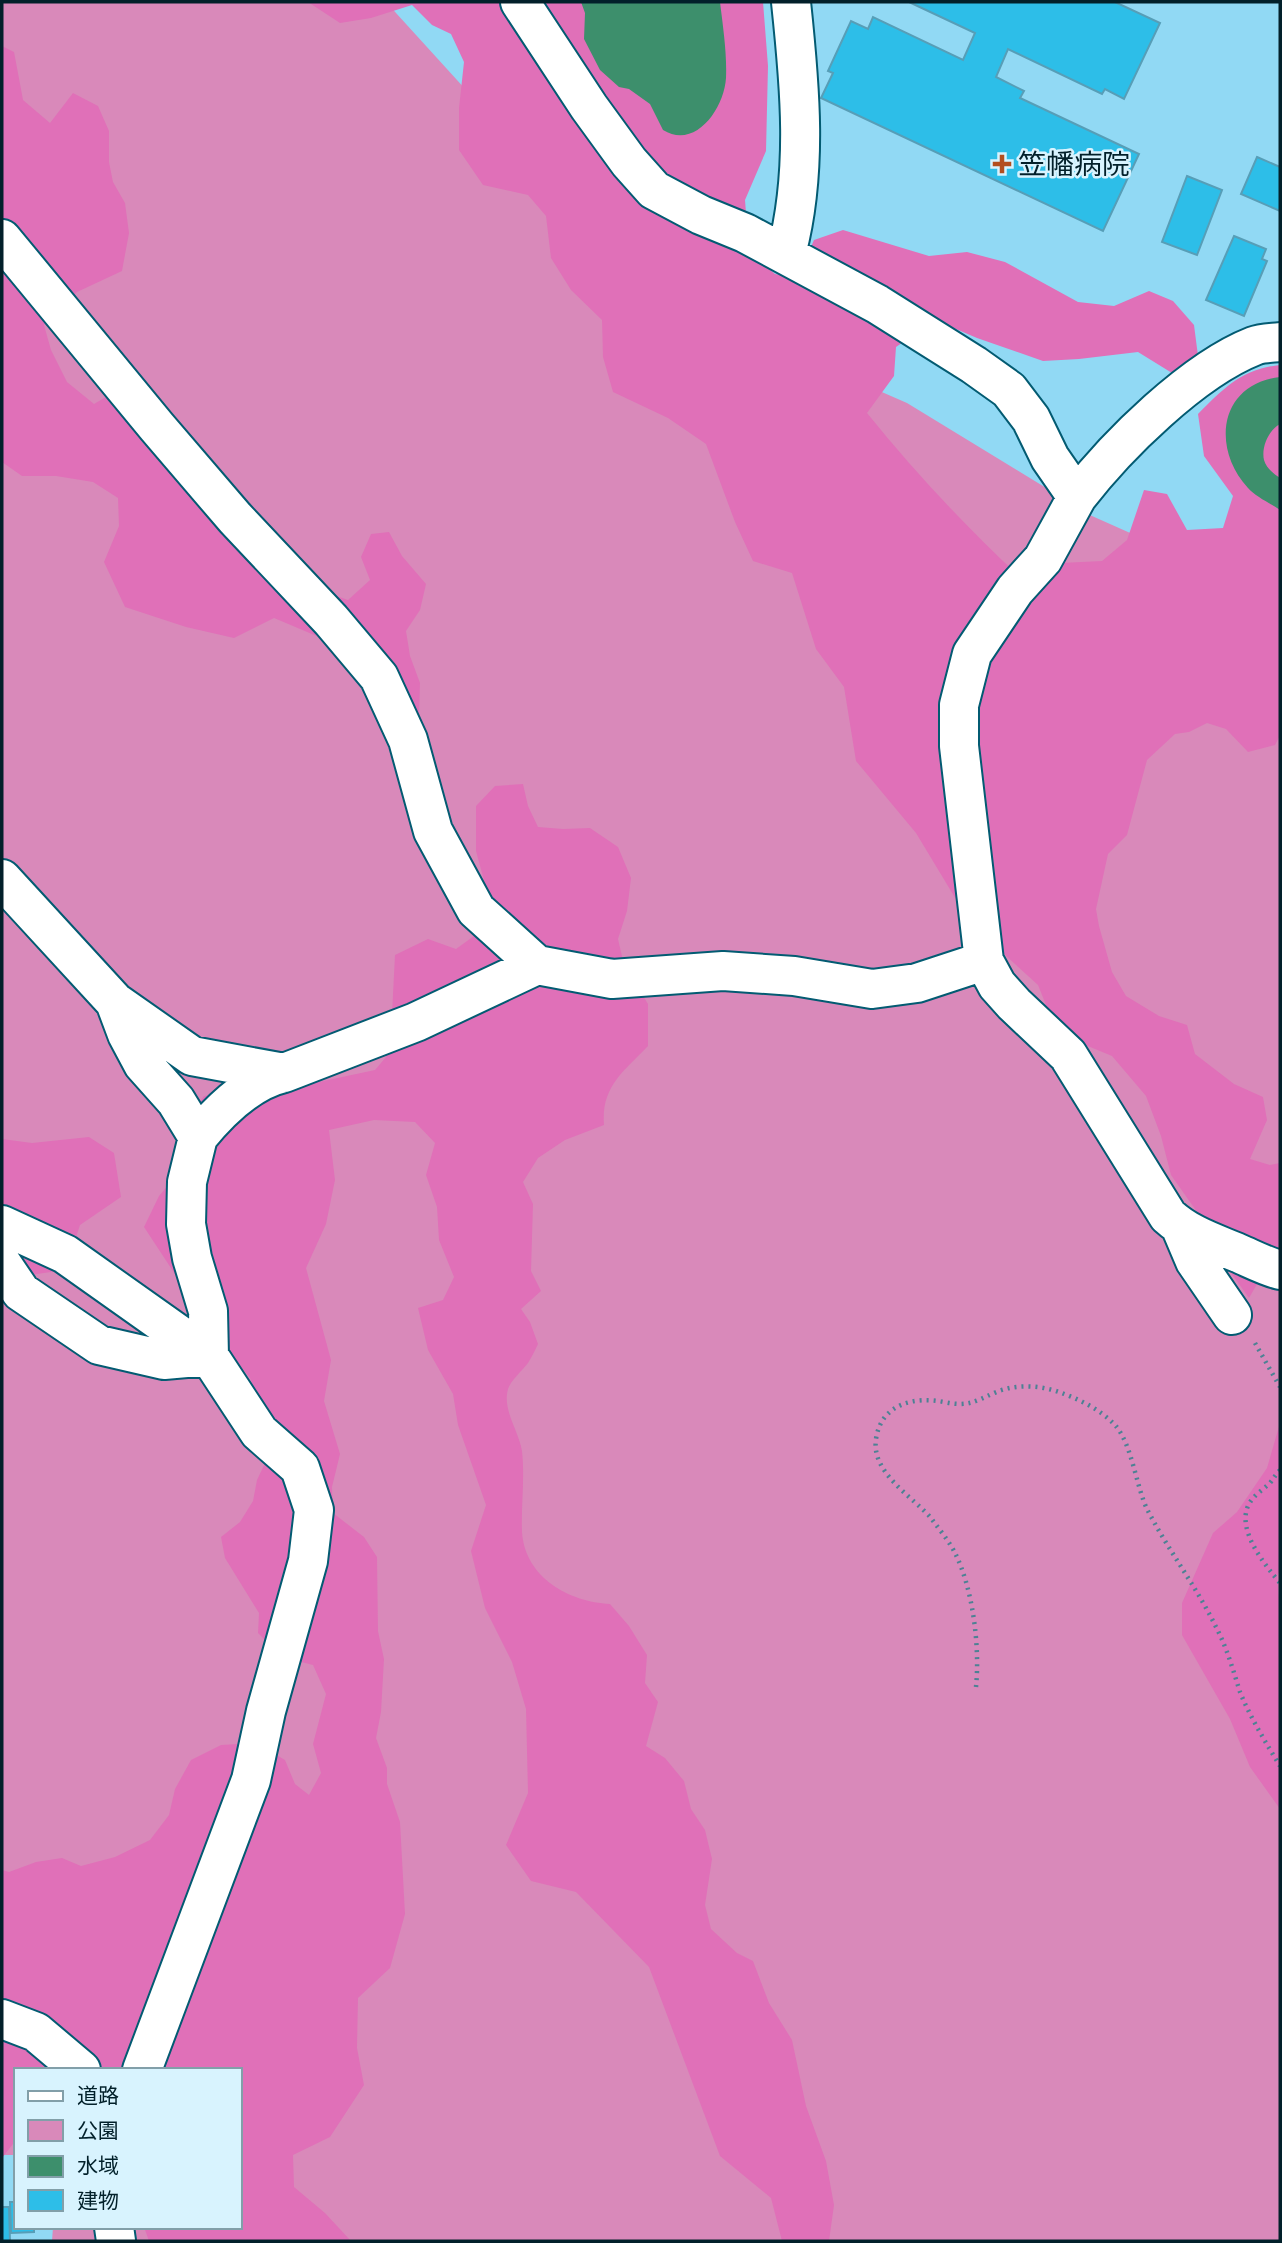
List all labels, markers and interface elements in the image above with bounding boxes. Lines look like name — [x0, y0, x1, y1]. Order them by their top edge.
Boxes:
place label: 笠幡病院 — [1018, 144, 1130, 185]
marker: 笠幡病院 — [992, 154, 1012, 174]
legend — [14, 2068, 242, 2229]
text: 道路 — [77, 2081, 119, 2111]
text: 公園 — [77, 2116, 119, 2146]
text: 水域 — [77, 2151, 119, 2181]
text: 建物 — [77, 2186, 119, 2216]

